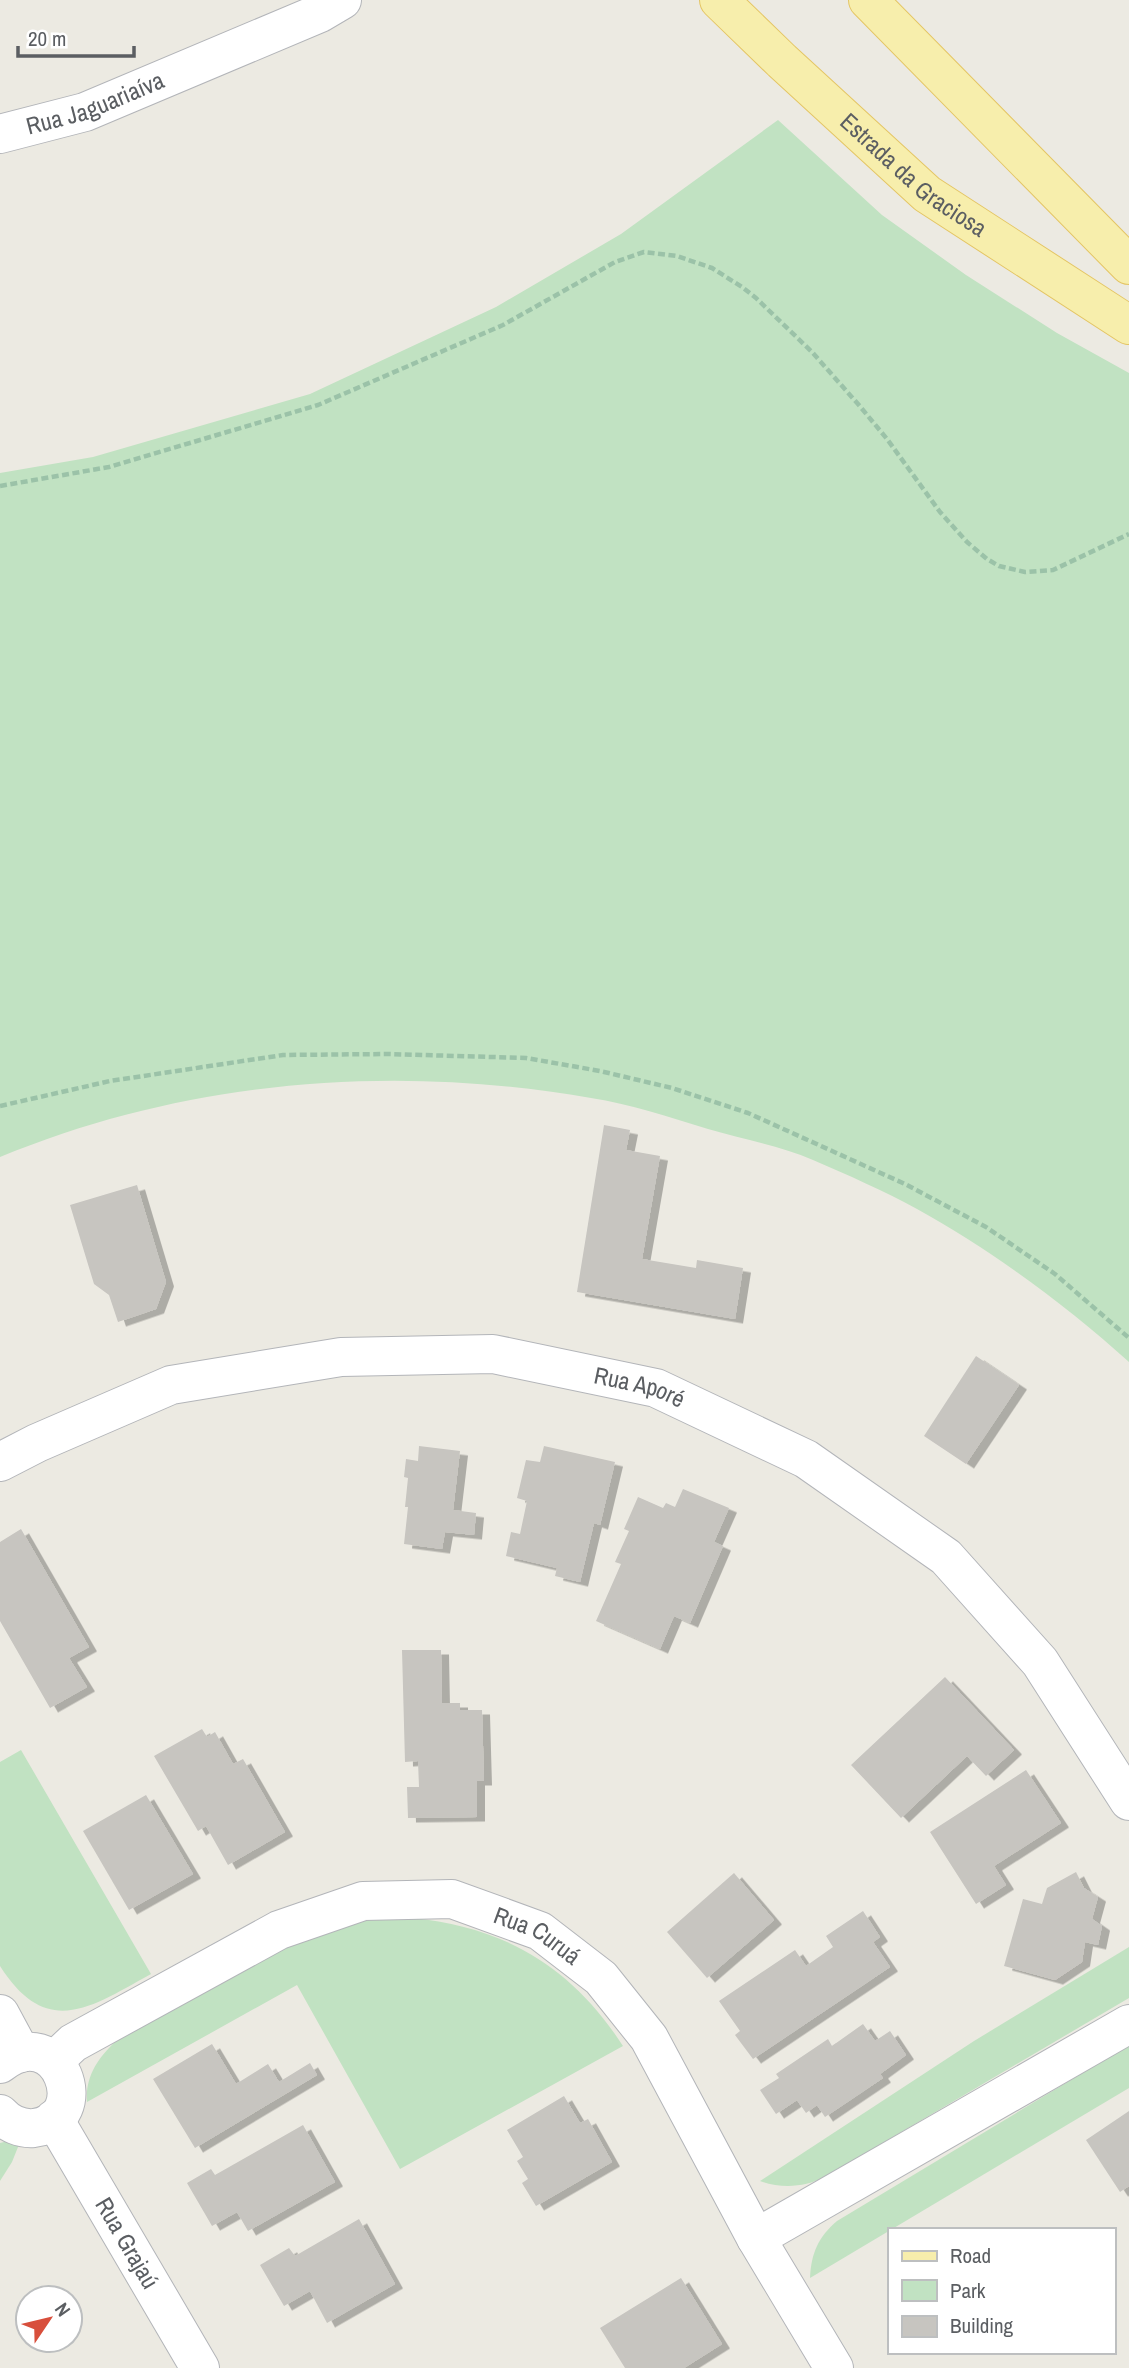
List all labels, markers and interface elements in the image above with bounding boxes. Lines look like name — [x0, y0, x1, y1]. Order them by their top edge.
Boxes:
scale bar — [18, 14, 133, 58]
text: 20 m — [28, 24, 66, 53]
street label: Rua Jaguariaíva — [23, 64, 169, 142]
street label: Estrada da Graciosa — [834, 105, 993, 244]
street label: Rua Aporé — [591, 1358, 690, 1414]
street label: Rua Curuá — [490, 1899, 588, 1972]
street label: Rua Grajaú — [88, 2191, 167, 2294]
legend — [888, 2228, 1115, 2354]
text: Road — [950, 2241, 991, 2270]
text: Park — [950, 2276, 986, 2305]
north arrow — [14, 2284, 84, 2354]
text: N — [49, 2297, 77, 2321]
text: Building — [950, 2311, 1014, 2340]

